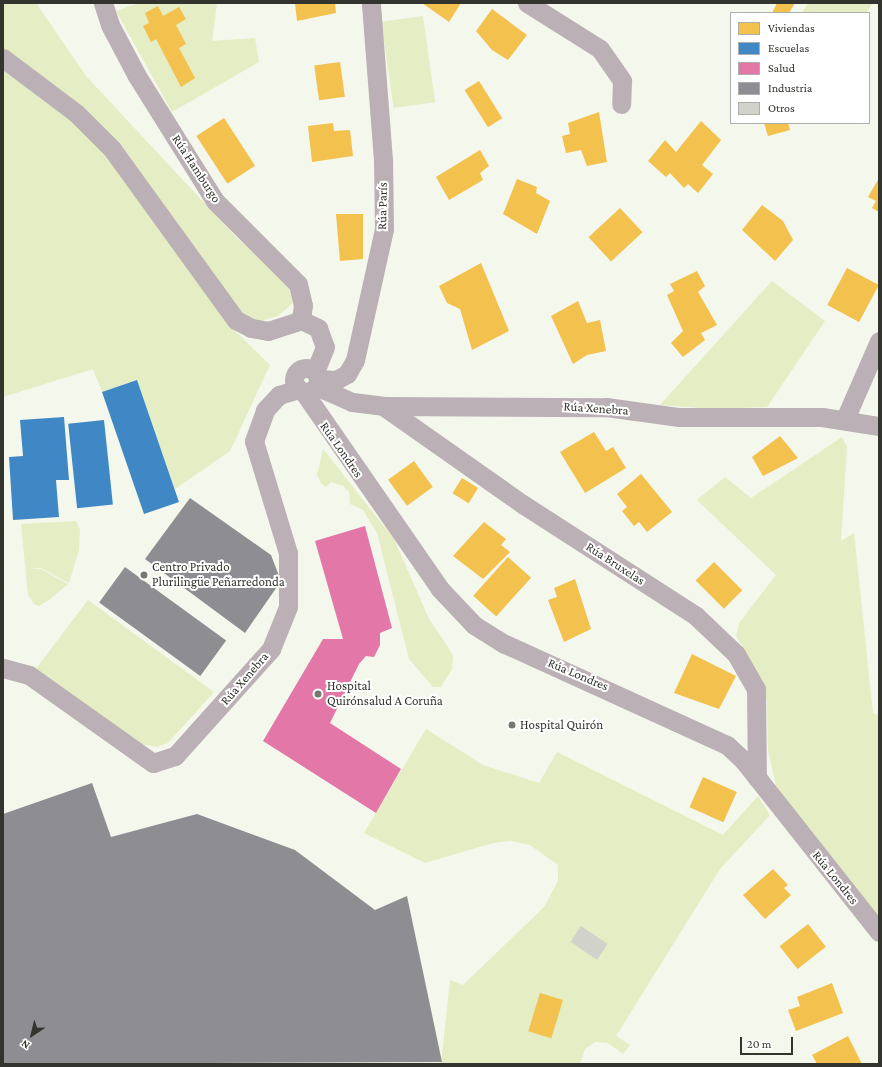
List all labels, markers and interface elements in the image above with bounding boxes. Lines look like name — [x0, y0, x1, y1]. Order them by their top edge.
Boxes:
legend — [730, 12, 870, 124]
text: Viviendas — [768, 21, 815, 35]
text: Escuelas — [768, 41, 809, 55]
text: Salud — [768, 61, 795, 75]
text: Industria — [768, 81, 812, 95]
text: Otros — [768, 101, 795, 115]
street label: Rúa Hamburgo — [168, 132, 224, 206]
street label: Rúa París — [375, 182, 391, 230]
street label: Rúa Xenebra — [563, 399, 629, 419]
street label: Rúa Londres — [316, 419, 366, 481]
street label: Rúa Bruxelas — [583, 539, 647, 589]
place label: Centro Privado Plurilingüe Peñarredonda — [152, 560, 285, 591]
marker: Centro Privado Plurilingüe Peñarredonda — [139, 570, 149, 580]
street label: Rúa Xenebra — [218, 649, 272, 709]
street label: Rúa Londres — [545, 655, 611, 695]
place label: Hospital Quirónsalud A Coruña — [327, 679, 443, 710]
marker: Hospital Quirónsalud A Coruña — [312, 688, 324, 700]
place label: Hospital Quirón — [520, 717, 603, 733]
marker: Hospital Quirón — [507, 720, 517, 730]
street label: Rúa Londres — [809, 848, 861, 908]
north arrow — [12, 1015, 52, 1055]
scale bar — [742, 1029, 795, 1055]
text: 20 m — [747, 1037, 771, 1051]
text: N — [19, 1038, 32, 1052]

